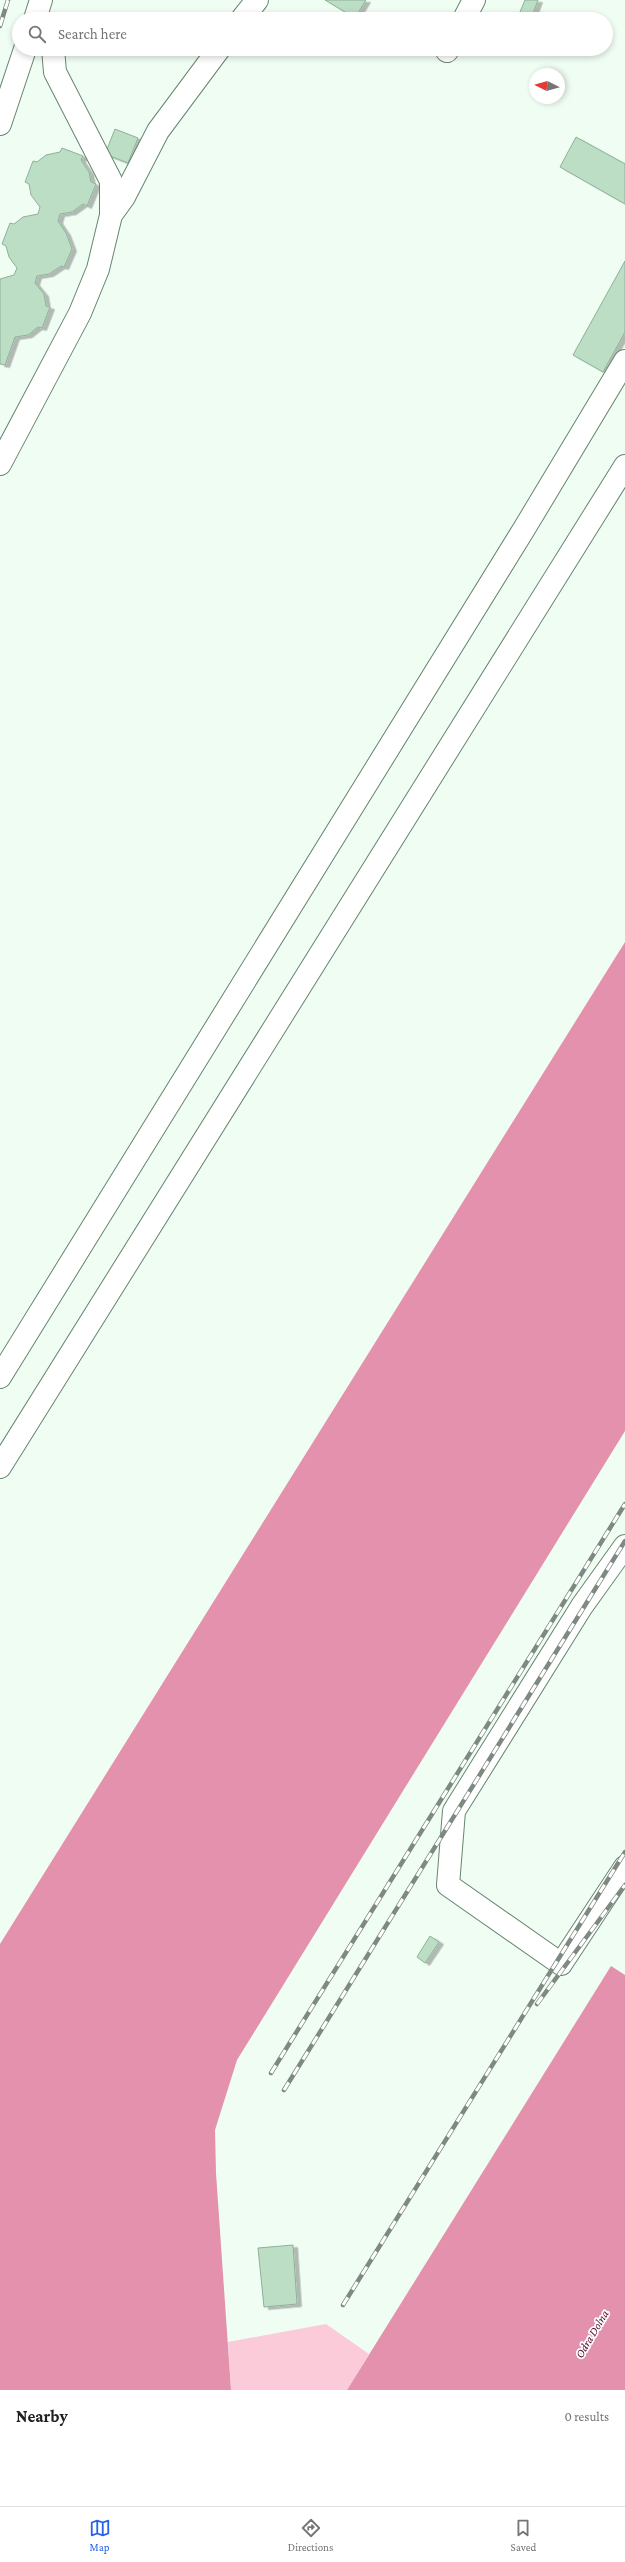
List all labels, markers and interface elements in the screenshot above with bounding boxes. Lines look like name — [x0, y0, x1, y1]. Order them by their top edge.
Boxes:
search box — [12, 12, 613, 56]
icon: search — [26, 23, 48, 45]
text: Search here — [58, 26, 127, 42]
north arrow — [529, 68, 565, 104]
water label: Odra Dolna — [572, 2307, 612, 2360]
text: Nearby — [16, 2407, 68, 2426]
text: 0 results — [564, 2409, 609, 2424]
tab: Map — [89, 2517, 111, 2553]
tab: Directions — [288, 2517, 333, 2553]
tab: Saved — [511, 2517, 536, 2553]

